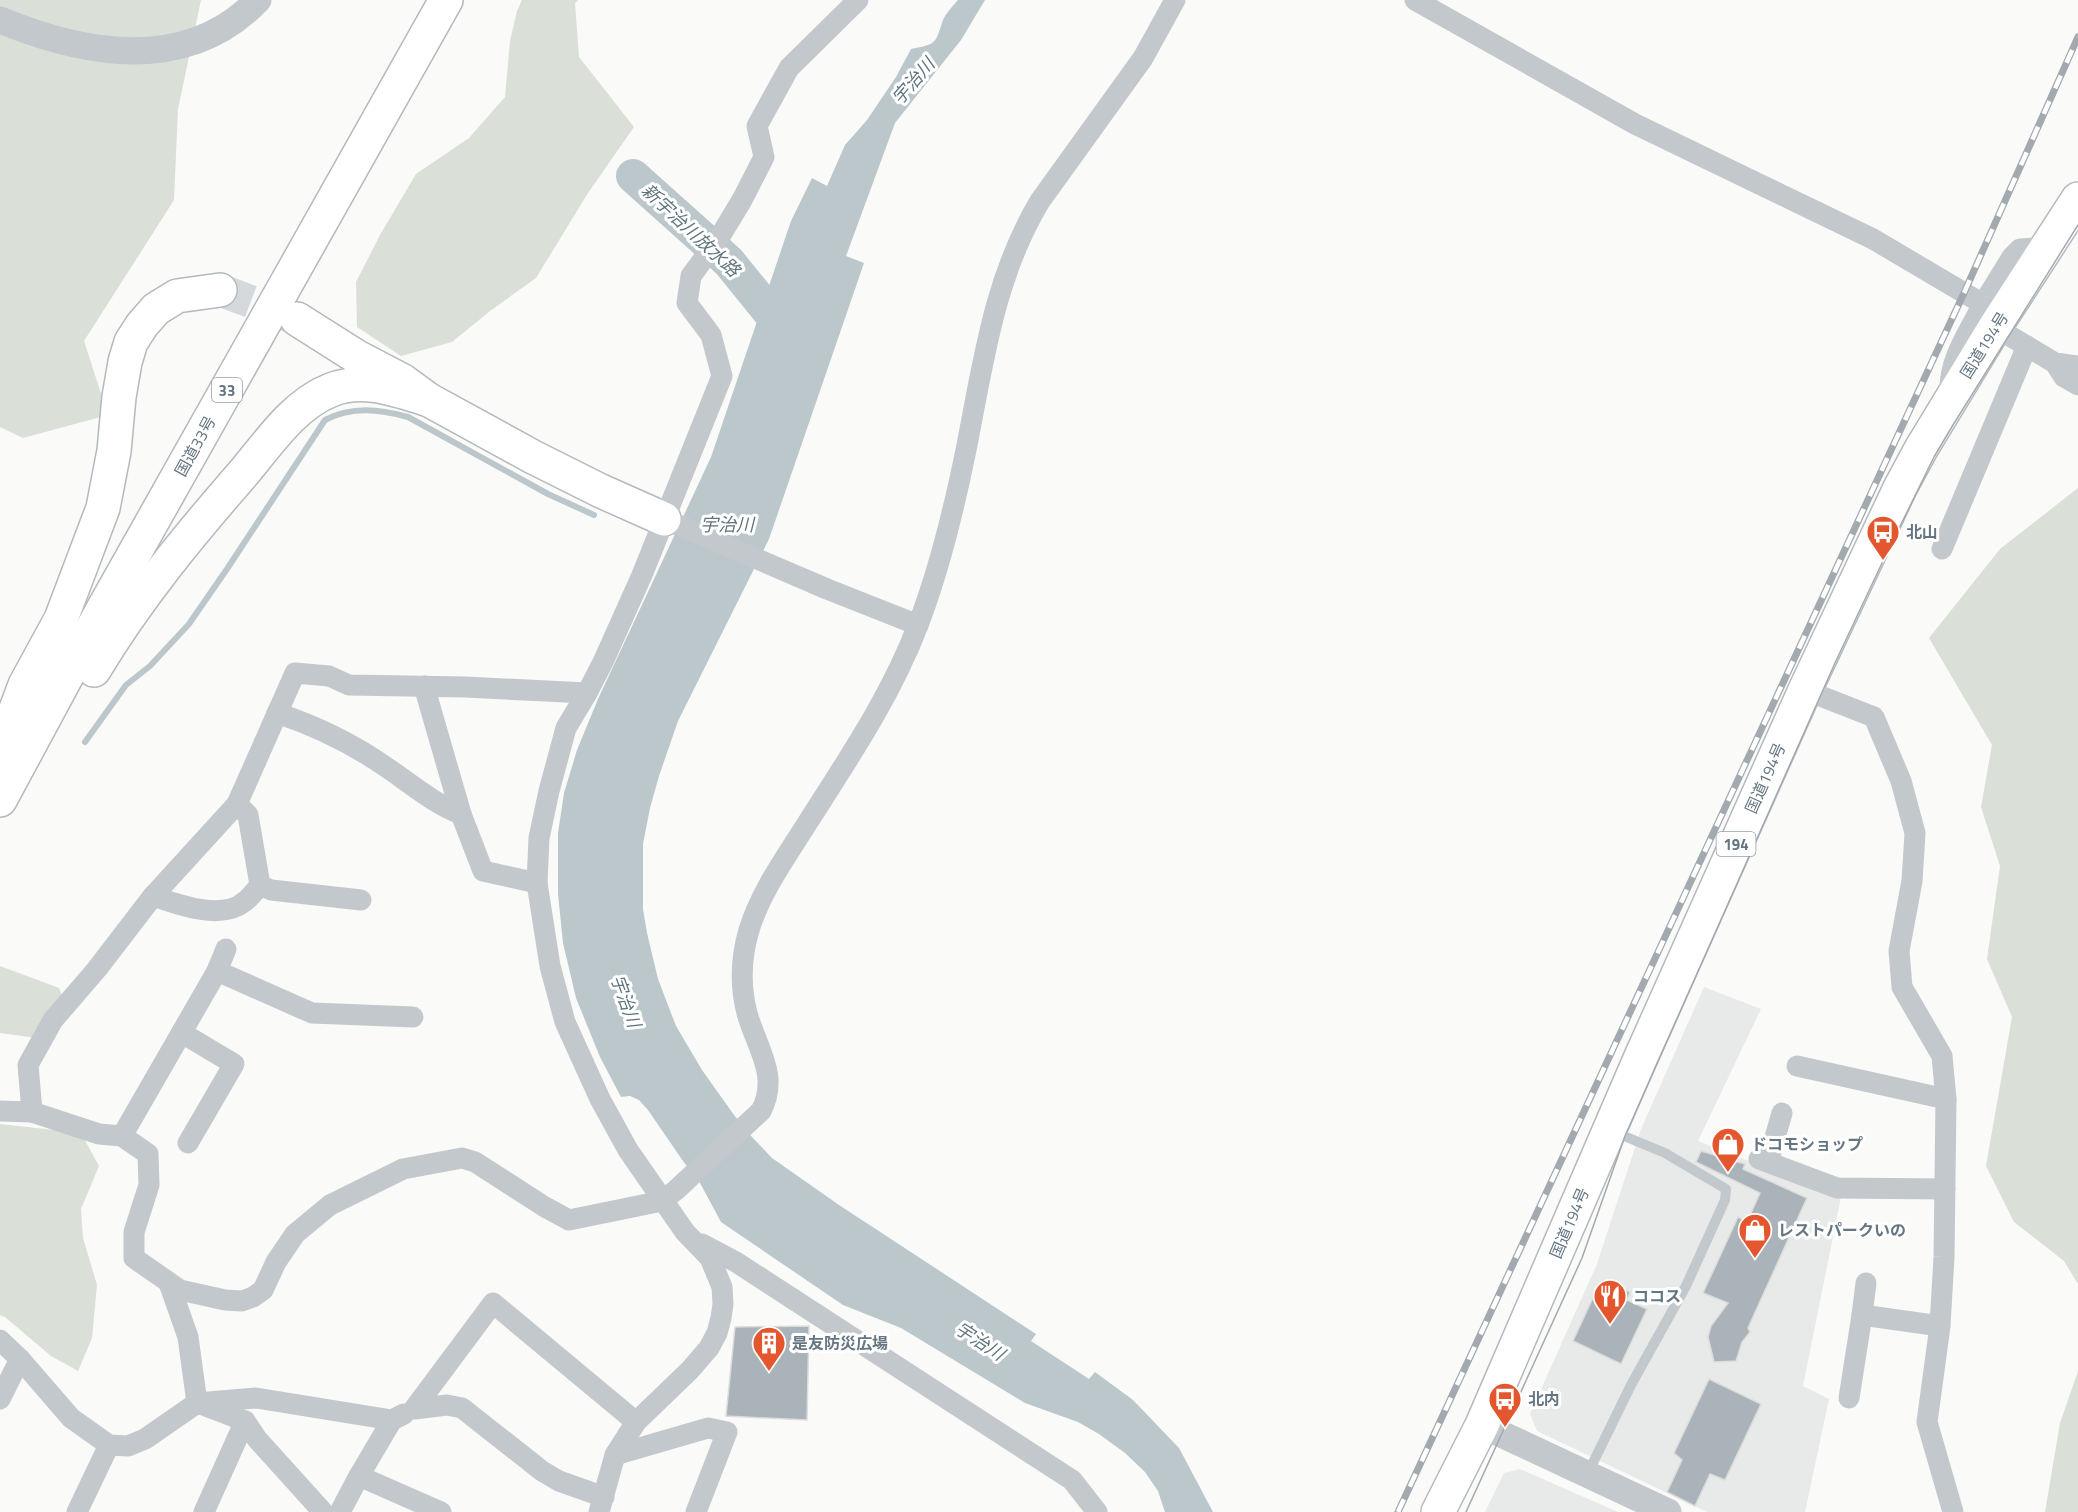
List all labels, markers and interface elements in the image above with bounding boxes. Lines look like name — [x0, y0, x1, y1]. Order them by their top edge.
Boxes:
water label: 宇治川 — [885, 50, 942, 110]
water label: 新宇治川放水路 — [636, 177, 748, 284]
street label: 国道194号 — [1954, 307, 2014, 383]
road number: 33 — [212, 378, 242, 402]
street label: 国道33号 — [169, 411, 221, 481]
water label: 宇治川 — [700, 511, 756, 538]
bus stop icon: 北山 — [1865, 514, 1901, 561]
place label: 北山 — [1906, 520, 1938, 544]
street label: 国道194号 — [1739, 739, 1791, 817]
road number: 194 — [1716, 832, 1756, 856]
water label: 宇治川 — [604, 971, 649, 1033]
shop icon: ドコモショップ — [1710, 1126, 1746, 1173]
place label: ドコモショップ — [1751, 1132, 1863, 1156]
street label: 国道194号 — [1543, 1184, 1595, 1262]
shop icon: レストパークいの — [1737, 1212, 1773, 1259]
place label: レストパークいの — [1778, 1218, 1906, 1242]
restaurant icon: ココス — [1592, 1278, 1628, 1325]
place label: ココス — [1633, 1284, 1681, 1308]
water label: 宇治川 — [950, 1315, 1012, 1368]
building icon: 是友防災広場 — [751, 1325, 787, 1372]
place label: 是友防災広場 — [792, 1331, 888, 1355]
bus stop icon: 北内 — [1487, 1381, 1523, 1428]
place label: 北内 — [1528, 1387, 1560, 1411]

